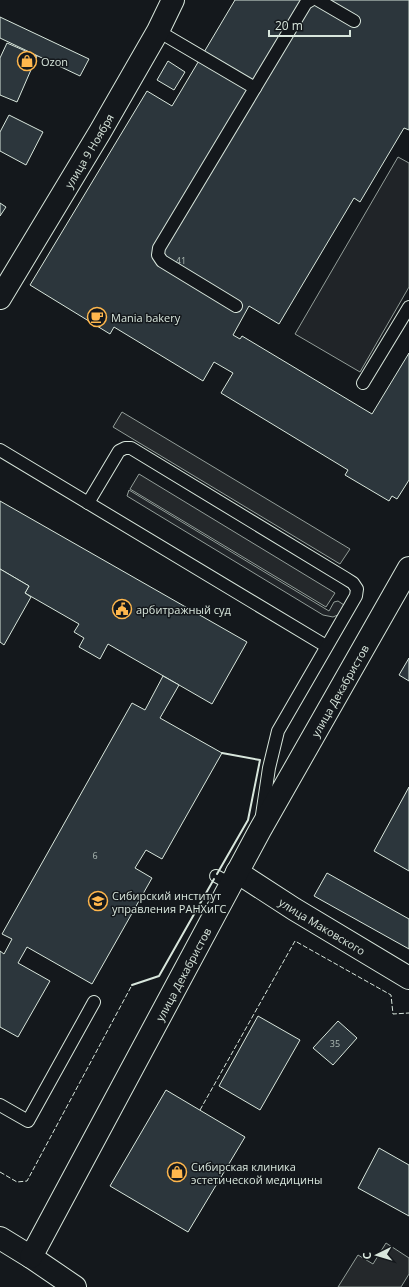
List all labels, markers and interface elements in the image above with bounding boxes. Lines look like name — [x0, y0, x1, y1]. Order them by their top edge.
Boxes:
scale bar — [269, 12, 350, 38]
text: 20 m — [275, 17, 303, 34]
shop icon: Ozon — [16, 50, 38, 72]
place label: Ozon — [41, 54, 68, 69]
street label: улица 9 Ноября — [61, 111, 117, 191]
house number: 41 — [176, 254, 186, 267]
cafe icon: Mania bakery — [86, 306, 108, 328]
place label: Mania bakery — [111, 310, 181, 325]
public building icon: арбитражный суд — [111, 598, 133, 620]
place label: арбитражный суд — [136, 602, 232, 617]
street label: улица Декабристов — [307, 642, 372, 739]
house number: 6 — [92, 849, 98, 862]
place label: Сибирский институт управления РАНХиГС — [112, 888, 227, 916]
school or university icon: Сибирский институт управления РАНХиГС — [87, 890, 109, 912]
street label: улица Маковского — [276, 894, 369, 958]
street label: улица Декабристов — [152, 925, 214, 1023]
house number: 35 — [330, 1037, 340, 1050]
place label: Сибирская клиника эстетической медицины — [191, 1159, 322, 1187]
shop icon: Сибирская клиника эстетической медицины — [166, 1161, 188, 1183]
north arrow — [357, 1235, 397, 1275]
text: С — [359, 1252, 374, 1260]

